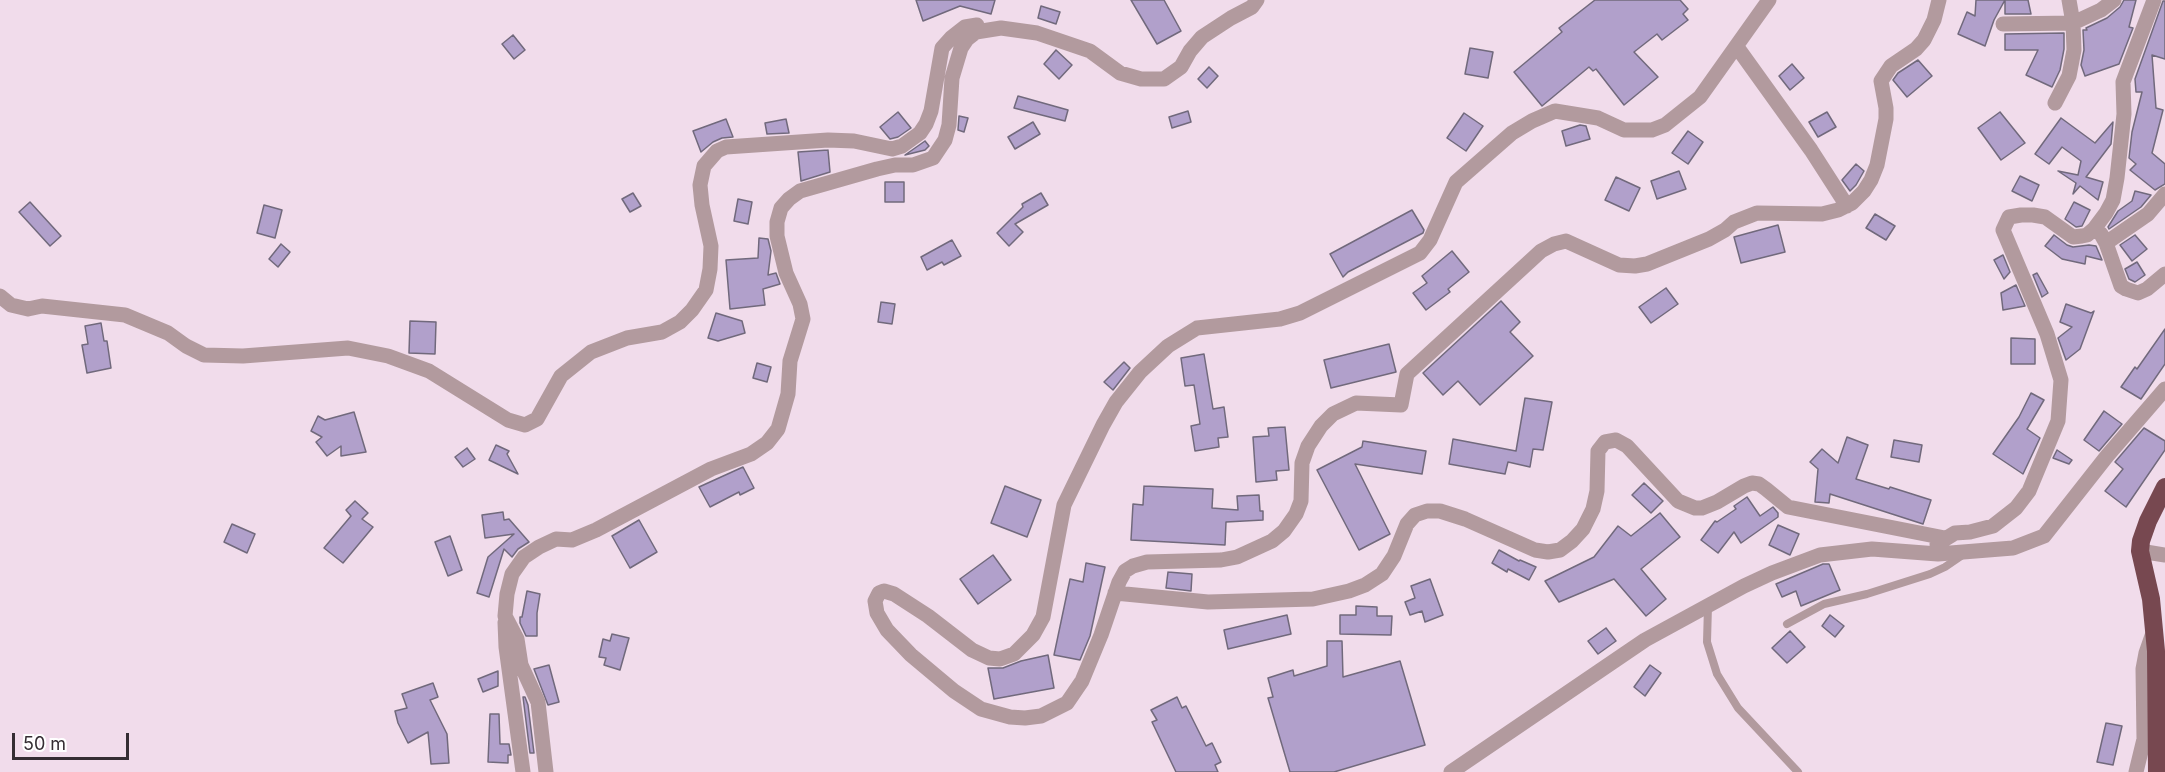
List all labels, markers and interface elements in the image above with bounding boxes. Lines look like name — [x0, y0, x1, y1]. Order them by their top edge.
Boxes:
scale bar — [15, 721, 132, 759]
text: 50 m — [23, 733, 66, 754]

